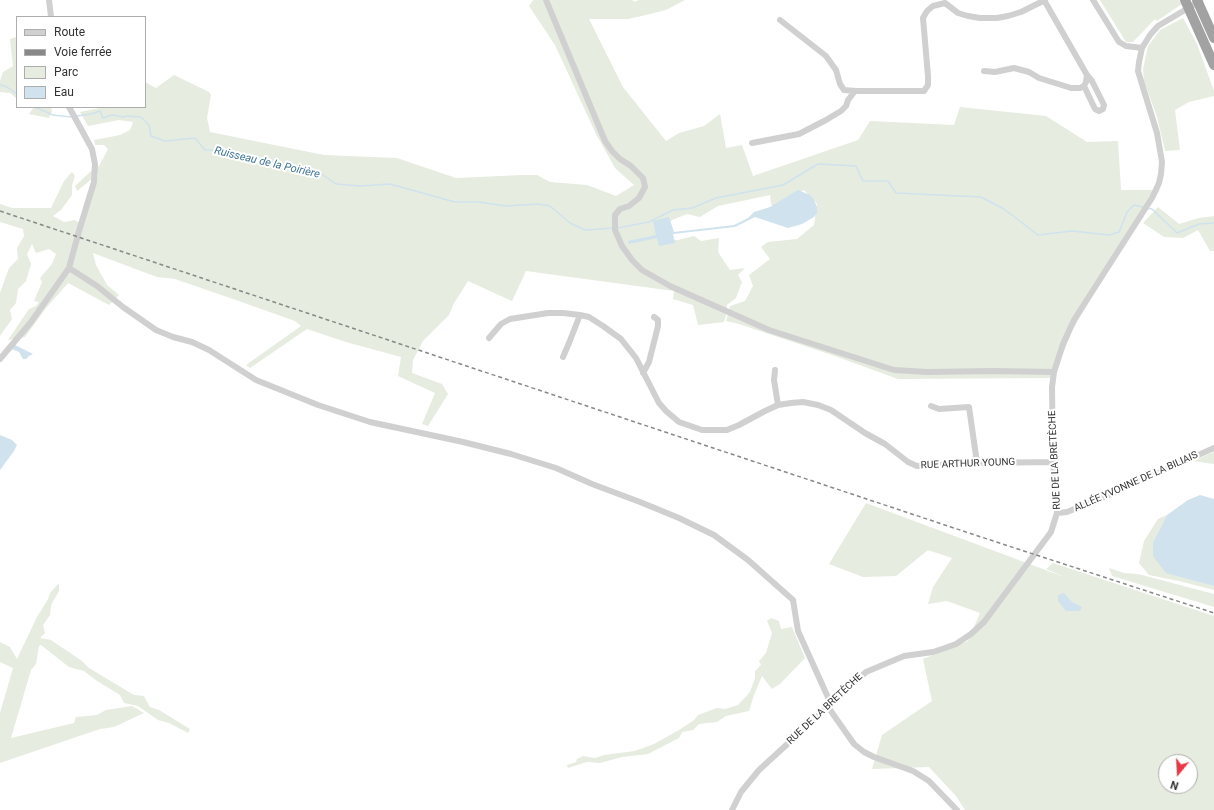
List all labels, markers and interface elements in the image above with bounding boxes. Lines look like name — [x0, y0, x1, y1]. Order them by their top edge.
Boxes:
legend — [16, 16, 146, 108]
text: Route — [54, 25, 85, 39]
text: Voie ferrée — [54, 45, 112, 59]
text: Parc — [54, 65, 78, 79]
text: Eau — [54, 85, 74, 99]
water label: Ruisseau de la Poirière — [213, 144, 321, 182]
street label: RUE DE LA BRETÈCHE — [1046, 410, 1064, 510]
street label: ALLÉE YVONNE DE LA BILIAIS — [1072, 449, 1200, 515]
street label: RUE ARTHUR YOUNG — [921, 456, 1015, 472]
street label: RUE DE LA BRETÈCHE — [785, 671, 865, 747]
north arrow — [1158, 754, 1198, 794]
text: N — [1169, 778, 1180, 792]

